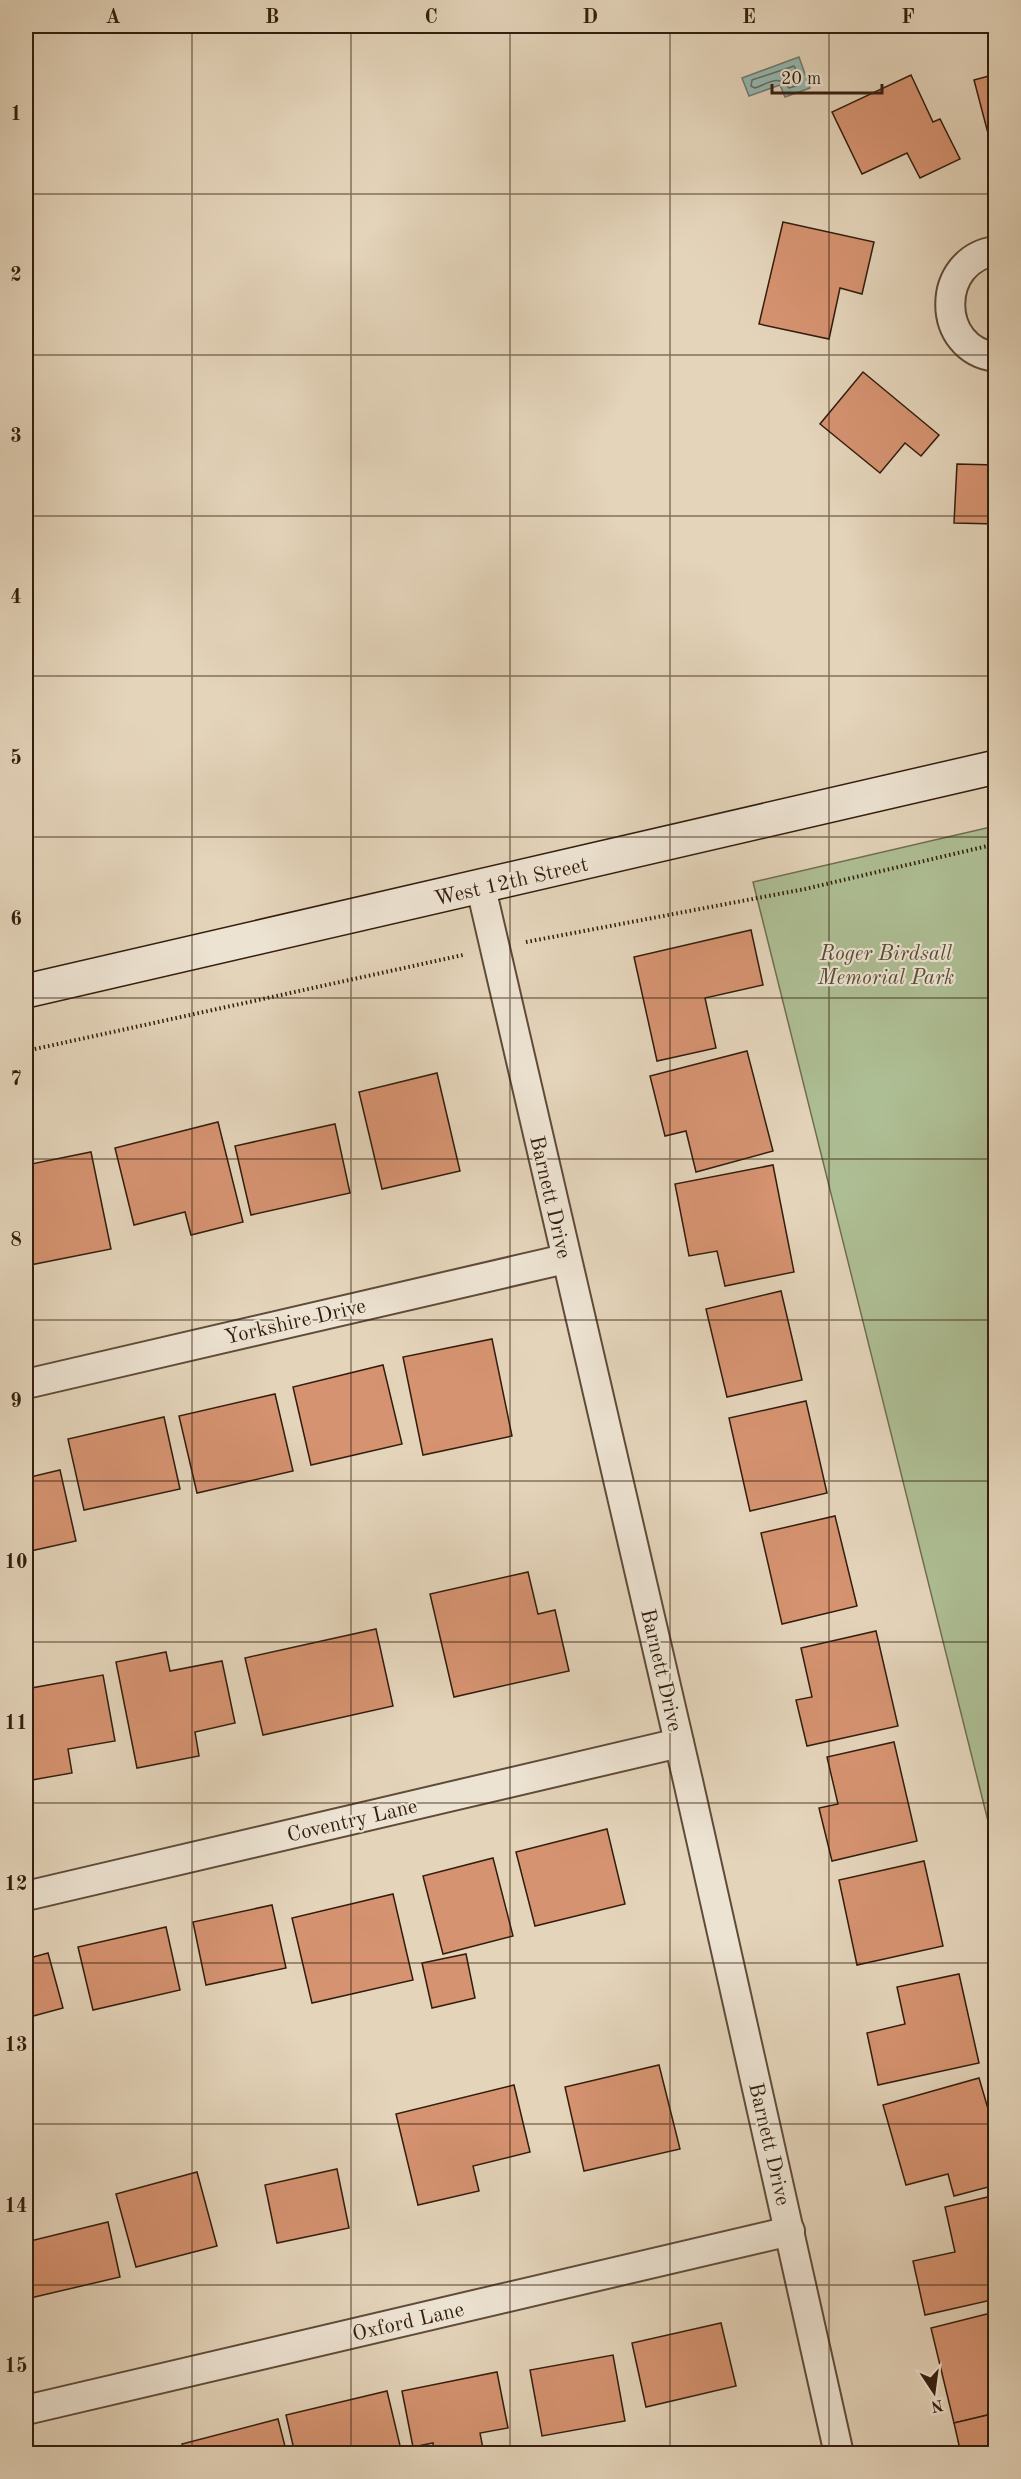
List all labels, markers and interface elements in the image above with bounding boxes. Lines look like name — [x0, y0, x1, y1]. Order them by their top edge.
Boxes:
text: A — [105, 8, 121, 28]
text: B — [265, 8, 279, 28]
text: C — [424, 8, 438, 28]
text: D — [582, 8, 598, 28]
text: E — [742, 8, 756, 28]
text: F — [901, 8, 915, 28]
scale bar — [772, 57, 882, 95]
text: 20 m — [781, 70, 821, 88]
text: 1 — [10, 105, 22, 125]
text: 2 — [10, 266, 22, 286]
text: 3 — [10, 427, 22, 447]
text: 4 — [10, 588, 22, 608]
text: 5 — [10, 748, 22, 769]
street label: West 12th Street — [432, 855, 590, 910]
text: 6 — [10, 910, 22, 930]
park label: Roger Birdsall Memorial Park — [817, 944, 954, 989]
text: 7 — [10, 1070, 22, 1090]
street label: Barnett Drive — [525, 1134, 574, 1261]
text: 8 — [10, 1231, 22, 1251]
street label: Yorkshire Drive — [223, 1296, 368, 1349]
text: 9 — [10, 1392, 22, 1412]
text: 10 — [4, 1553, 28, 1573]
street label: Barnett Drive — [636, 1607, 685, 1734]
text: 11 — [4, 1714, 28, 1734]
street label: Coventry Lane — [285, 1796, 420, 1847]
text: 12 — [4, 1875, 28, 1895]
text: 13 — [4, 2036, 28, 2056]
street label: Barnett Drive — [744, 2081, 793, 2208]
text: 14 — [4, 2197, 28, 2217]
street label: Oxford Lane — [350, 2299, 466, 2346]
text: 15 — [4, 2356, 28, 2377]
north arrow — [904, 2362, 964, 2422]
text: N — [928, 2395, 945, 2414]

